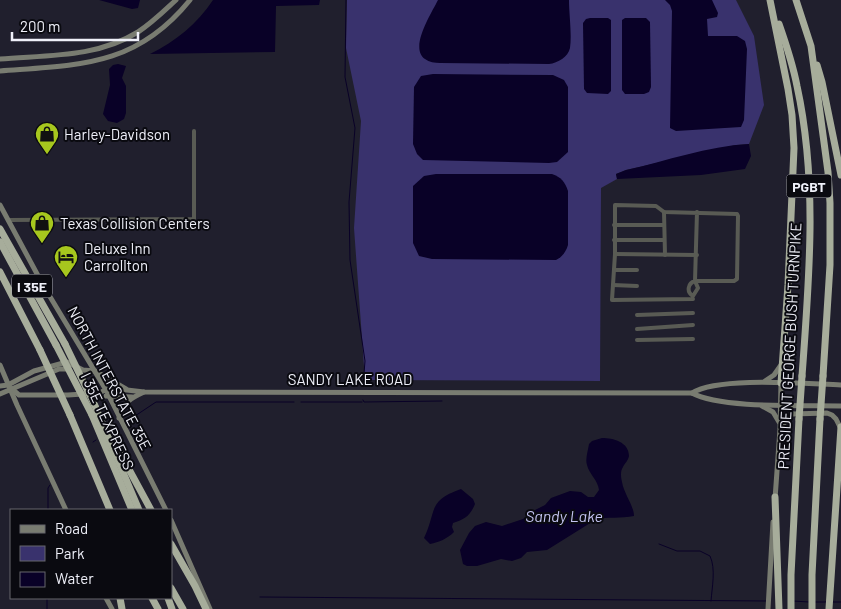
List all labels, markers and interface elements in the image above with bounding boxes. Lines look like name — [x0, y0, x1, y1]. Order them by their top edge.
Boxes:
scale bar — [12, 10, 139, 42]
text: 200 m — [20, 17, 60, 35]
shop icon: Harley-Davidson — [34, 121, 60, 155]
place label: Harley-Davidson — [64, 125, 170, 143]
road number: PGBT — [786, 175, 832, 198]
shop icon: Texas Collision Centers — [29, 210, 55, 244]
place label: Texas Collision Centers — [60, 214, 210, 232]
street label: PRESIDENT GEORGE BUSH TURNPIKE — [774, 222, 804, 470]
place label: Deluxe Inn Carrollton — [84, 239, 151, 274]
hotel icon: Deluxe Inn Carrollton — [53, 244, 79, 278]
road number: I 35E — [12, 274, 52, 298]
street label: NORTH INTERSTATE 35E — [64, 303, 156, 453]
street label: I 35E TEXPRESS — [78, 369, 138, 473]
street label: SANDY LAKE ROAD — [288, 370, 412, 388]
water label: Sandy Lake — [525, 506, 603, 525]
legend — [10, 509, 172, 599]
text: Road — [55, 519, 88, 537]
text: Park — [55, 544, 85, 562]
text: Water — [55, 569, 94, 587]

